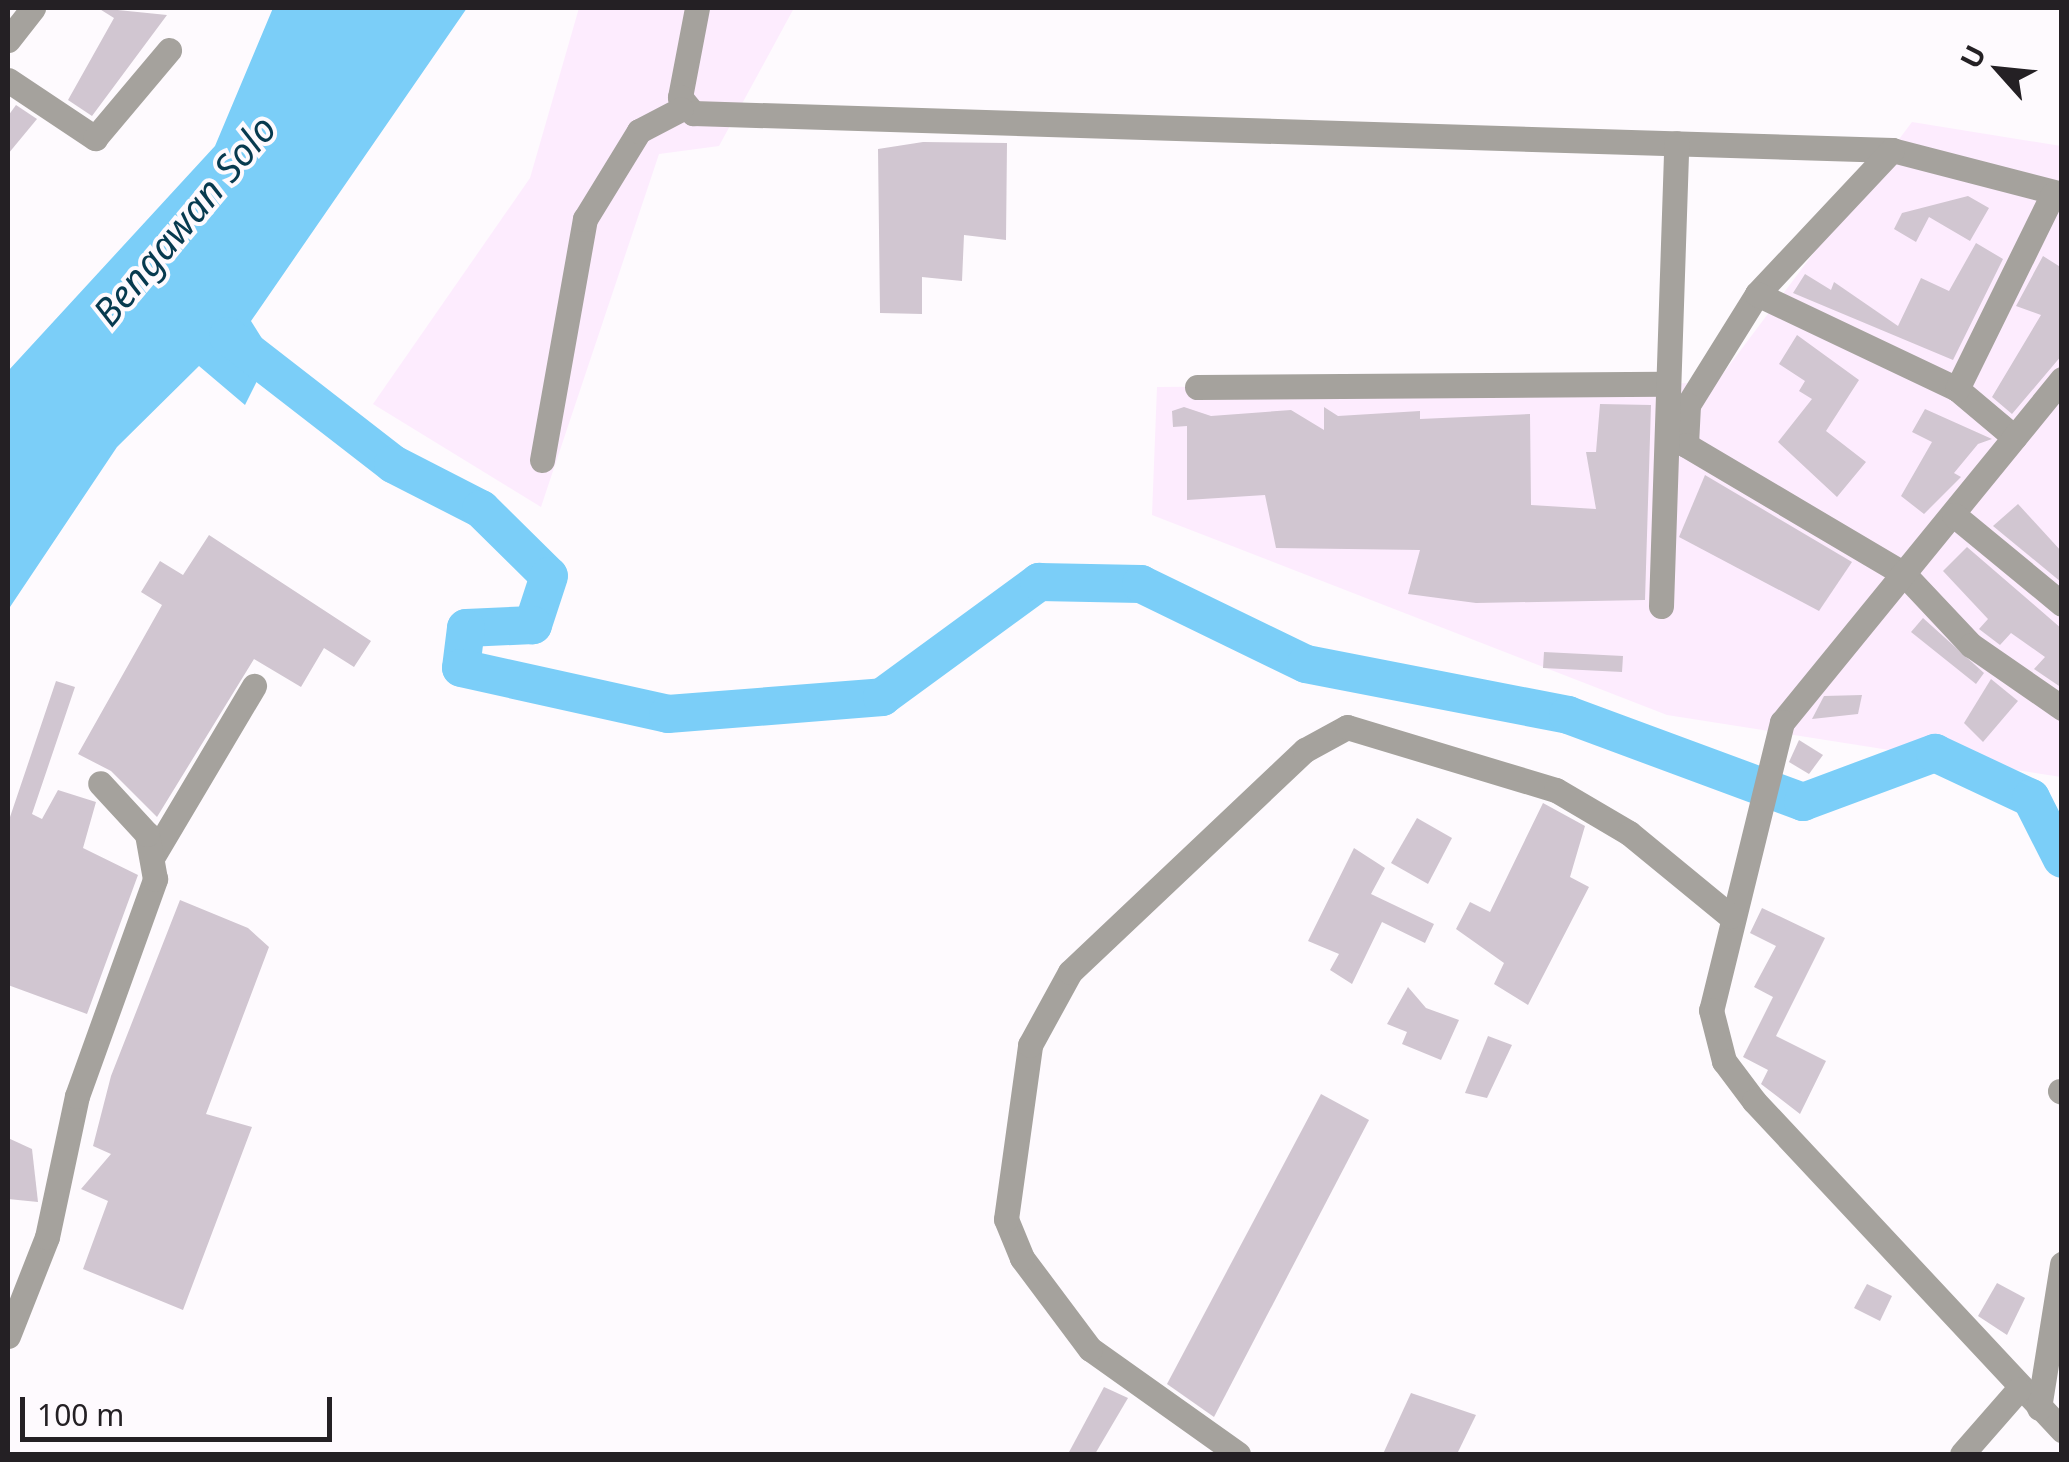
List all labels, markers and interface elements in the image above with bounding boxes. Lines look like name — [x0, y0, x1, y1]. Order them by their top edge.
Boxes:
north arrow — [1949, 20, 2049, 120]
text: U — [1951, 38, 1994, 74]
water label: Bengawan Solo — [83, 106, 285, 334]
scale bar — [25, 1377, 338, 1439]
text: 100 m — [37, 1394, 124, 1435]

